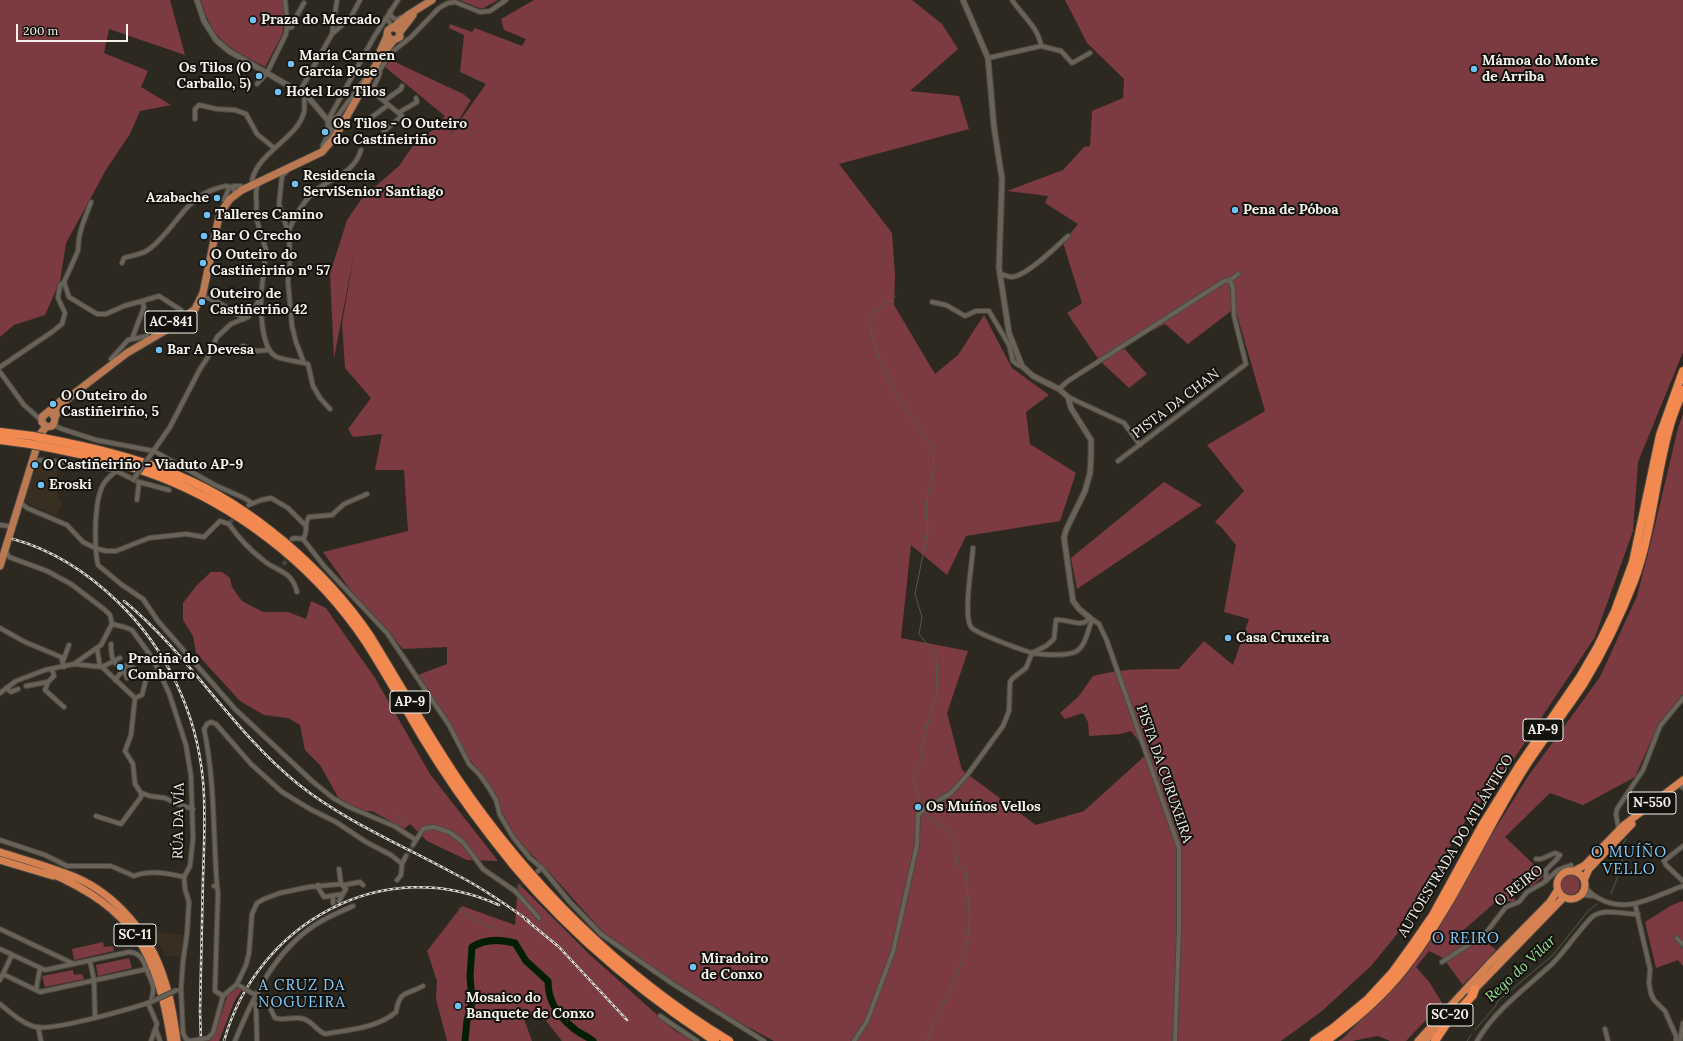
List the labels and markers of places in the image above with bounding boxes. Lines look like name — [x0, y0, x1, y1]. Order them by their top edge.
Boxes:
place label: Praza do Mercado — [261, 12, 380, 28]
marker: Praza do Mercado — [248, 15, 258, 25]
place label: María Carmen García Pose — [299, 48, 395, 80]
place label: Mámoa do Monte de Arriba — [1482, 53, 1598, 86]
marker: María Carmen García Pose — [286, 59, 296, 69]
place label: Os Tilos (O Carballo, 5) — [177, 60, 251, 92]
marker: Mámoa do Monte de Arriba — [1469, 64, 1479, 74]
marker: Os Tilos (O Carballo, 5) — [254, 71, 264, 81]
place label: Hotel Los Tilos — [286, 84, 386, 100]
marker: Hotel Los Tilos — [273, 87, 283, 97]
place label: Os Tilos - O Outeiro do Castiñeiriño — [333, 116, 467, 148]
marker: Os Tilos - O Outeiro do Castiñeiriño — [320, 127, 330, 137]
place label: Residencia ServiSenior Santiago — [303, 168, 443, 200]
marker: Residencia ServiSenior Santiago — [290, 179, 300, 189]
place label: Azabache — [146, 190, 209, 206]
marker: Azabache — [212, 193, 222, 203]
place label: Pena de Póboa — [1243, 202, 1339, 218]
marker: Pena de Póboa — [1230, 205, 1240, 215]
place label: Talleres Camino — [215, 207, 323, 223]
marker: Talleres Camino — [202, 210, 212, 220]
place label: Bar O Crecho — [212, 228, 301, 244]
marker: Bar O Crecho — [199, 231, 209, 241]
place label: O Outeiro do Castiñeiriño nº 57 — [211, 247, 330, 280]
marker: O Outeiro do Castiñeiriño nº 57 — [198, 258, 208, 268]
place label: Outeiro de Castiñeriño 42 — [210, 286, 308, 318]
marker: Outeiro de Castiñeriño 42 — [197, 297, 207, 307]
place label: Bar A Devesa — [167, 342, 254, 358]
marker: Bar A Devesa — [154, 345, 164, 355]
place label: O Outeiro do Castiñeiriño, 5 — [61, 388, 159, 420]
marker: O Outeiro do Castiñeiriño, 5 — [48, 399, 58, 409]
place label: O Castiñeiriño - Viaduto AP-9 — [43, 457, 243, 473]
marker: O Castiñeiriño - Viaduto AP-9 — [30, 460, 40, 470]
place label: Eroski — [49, 477, 92, 493]
marker: Eroski — [36, 480, 46, 490]
place label: Casa Cruxeira — [1236, 630, 1329, 646]
marker: Casa Cruxeira — [1223, 633, 1233, 643]
place label: Praciña do Combarro — [128, 651, 199, 684]
marker: Praciña do Combarro — [115, 662, 125, 672]
place label: Os Muíños Vellos — [926, 799, 1041, 815]
marker: Os Muíños Vellos — [913, 802, 923, 812]
place label: Miradoiro de Conxo — [701, 951, 768, 984]
marker: Miradoiro de Conxo — [688, 962, 698, 972]
place label: Mosaico do Banquete de Conxo — [466, 990, 594, 1022]
marker: Mosaico do Banquete de Conxo — [453, 1001, 463, 1011]

